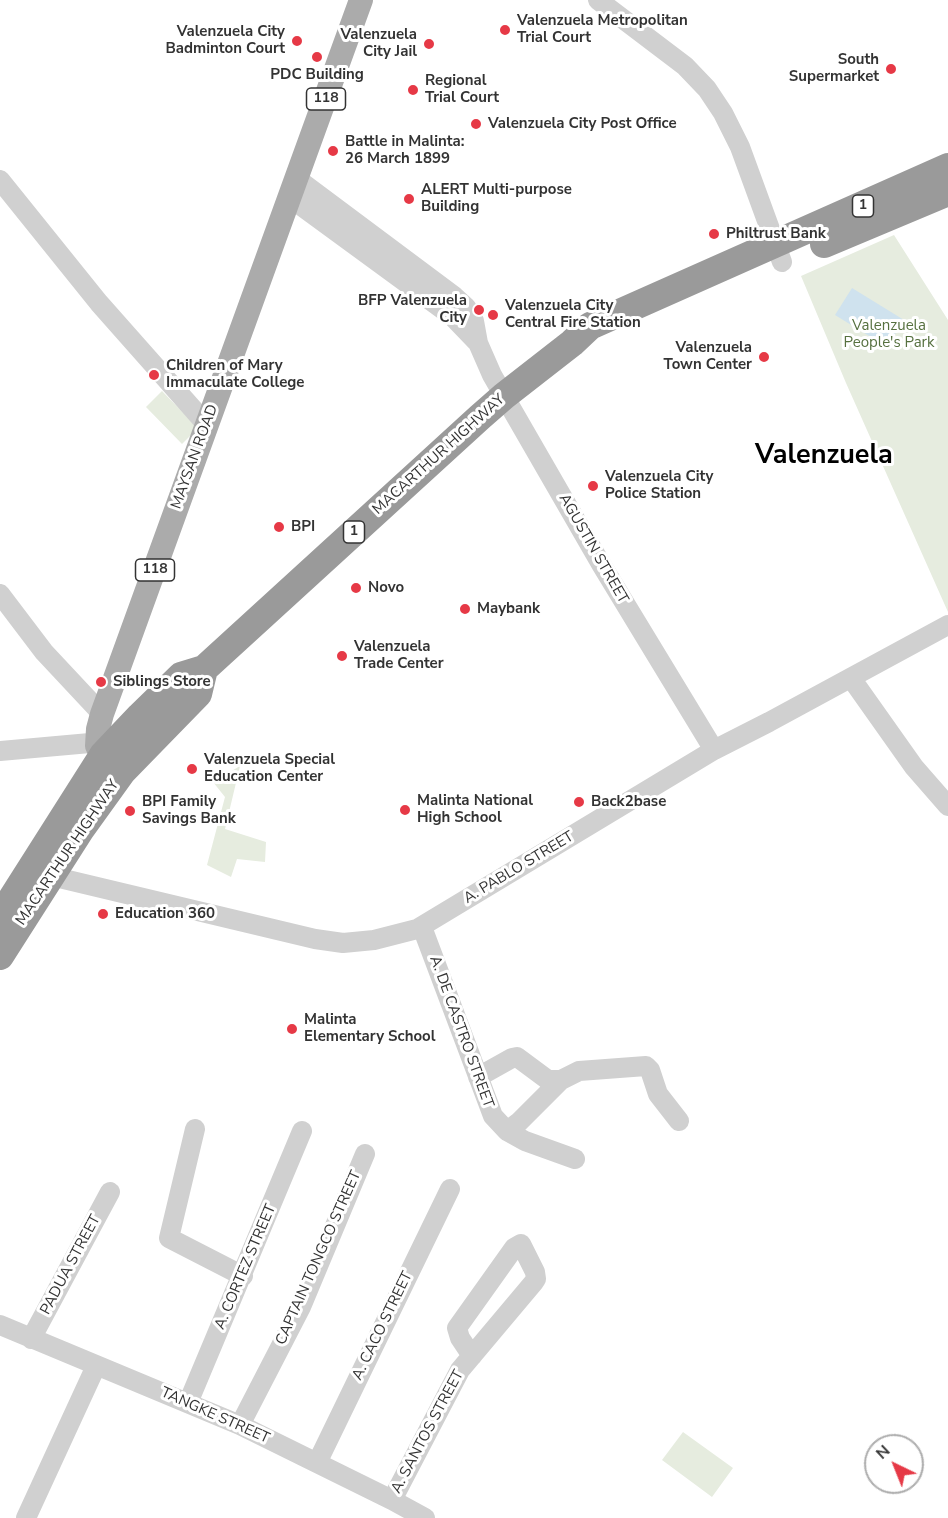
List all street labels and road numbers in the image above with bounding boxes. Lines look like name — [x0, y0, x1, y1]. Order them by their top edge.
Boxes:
road number: 118 — [306, 88, 346, 110]
road number: 1 — [852, 195, 874, 217]
street label: MACARTHUR HIGHWAY — [369, 391, 509, 519]
street label: MAYSAN ROAD — [168, 402, 222, 512]
street label: AGUSTIN STREET — [554, 491, 632, 607]
road number: 1 — [344, 521, 364, 543]
road number: 118 — [136, 559, 174, 581]
street label: MACARTHUR HIGHWAY — [13, 777, 123, 929]
street label: A. PABLO STREET — [461, 828, 577, 908]
street label: A. DE CASTRO STREET — [425, 953, 497, 1111]
street label: CAPTAIN TONGCO STREET — [272, 1168, 366, 1348]
street label: A. CORTEZ STREET — [211, 1202, 281, 1332]
street label: PADUA STREET — [37, 1212, 105, 1318]
street label: A. CACO STREET — [349, 1269, 417, 1383]
street label: A. SANTOS STREET — [388, 1367, 468, 1497]
street label: TANGKE STREET — [158, 1384, 272, 1448]

